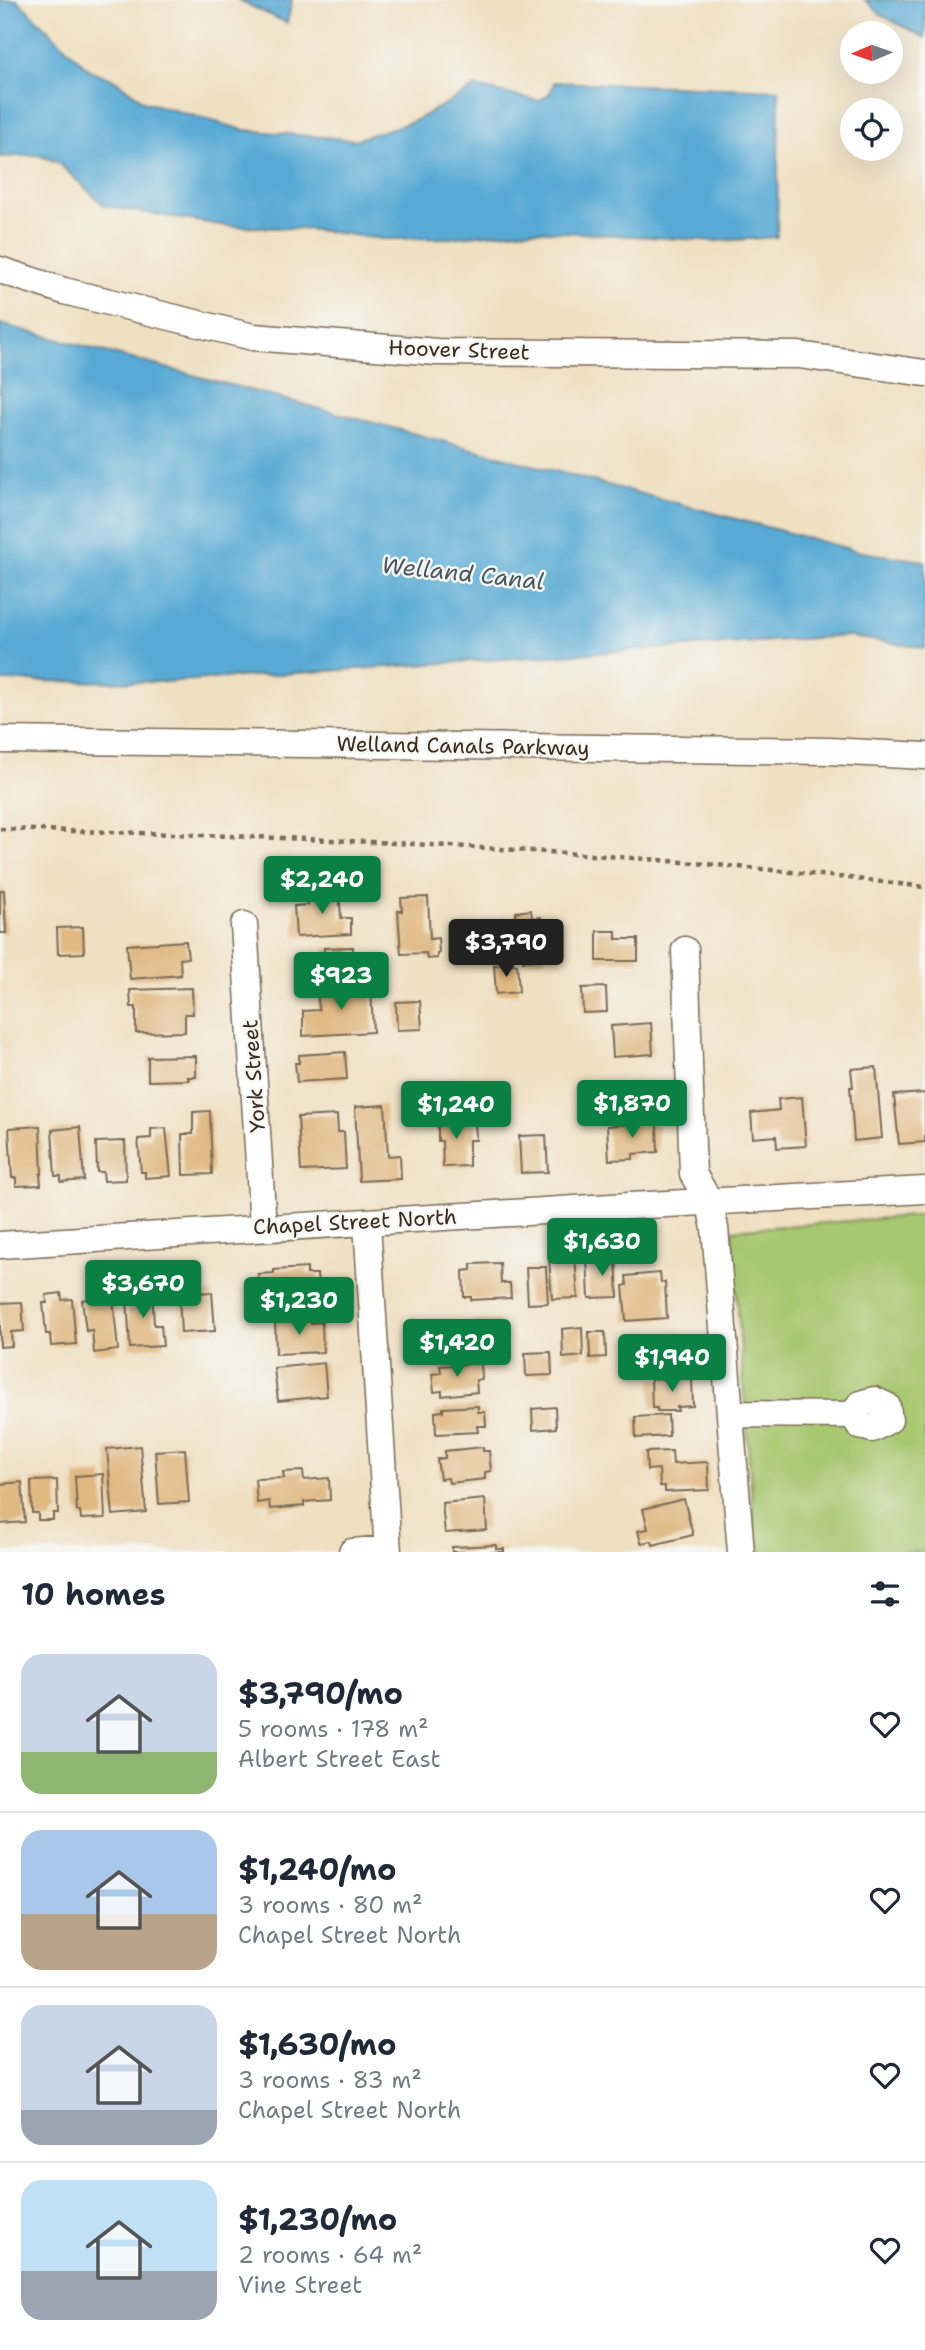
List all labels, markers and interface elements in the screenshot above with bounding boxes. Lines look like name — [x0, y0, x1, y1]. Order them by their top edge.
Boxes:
north arrow — [840, 21, 903, 84]
map controls — [840, 21, 903, 161]
button: locate — [840, 98, 903, 161]
street label: Hoover Street — [388, 334, 530, 366]
water label: Welland Canal — [380, 550, 546, 596]
street label: Welland Canals Parkway — [336, 730, 590, 762]
pin: $2,240 — [265, 856, 379, 916]
text: $2,240 — [280, 864, 364, 894]
pin: $3,790 — [449, 920, 563, 979]
text: $3,790 — [465, 927, 547, 957]
pin: $923 — [300, 953, 382, 1012]
text: $923 — [310, 960, 372, 990]
street label: York Street — [236, 1019, 272, 1133]
pin: $1,870 — [575, 1080, 689, 1140]
pin: $1,240 — [399, 1082, 513, 1141]
text: $1,870 — [593, 1088, 671, 1118]
text: $1,240 — [417, 1089, 495, 1119]
street label: Chapel Street North — [252, 1203, 458, 1241]
pin: $1,630 — [545, 1218, 659, 1278]
text: $1,630 — [563, 1226, 641, 1256]
pin: $3,670 — [86, 1260, 200, 1320]
text: $3,670 — [101, 1268, 185, 1298]
pin: $1,230 — [242, 1278, 356, 1337]
text: $1,230 — [260, 1285, 338, 1315]
pin: $1,420 — [400, 1320, 514, 1379]
text: $1,420 — [419, 1327, 495, 1357]
pin: $1,940 — [615, 1334, 729, 1394]
text: $1,940 — [634, 1342, 710, 1372]
text: 10 homes — [21, 1574, 166, 1615]
icon: filters — [866, 1575, 904, 1613]
text: $3,790/mo — [238, 1673, 403, 1714]
icon: home — [77, 1682, 161, 1766]
icon: heart — [866, 1705, 904, 1743]
text: 5 rooms · 178 m² — [238, 1714, 429, 1744]
text: Albert Street East — [238, 1744, 441, 1774]
text: $1,240/mo — [238, 1849, 396, 1890]
icon: home — [77, 1858, 161, 1942]
icon: heart — [866, 1881, 904, 1919]
text: 3 rooms · 80 m² — [238, 1890, 423, 1920]
text: Chapel Street North — [238, 1920, 461, 1950]
text: $1,630/mo — [238, 2024, 397, 2065]
icon: home — [77, 2033, 161, 2117]
icon: heart — [866, 2056, 904, 2094]
text: 3 rooms · 83 m² — [238, 2065, 422, 2095]
text: Chapel Street North — [238, 2095, 461, 2125]
text: $1,230/mo — [238, 2199, 397, 2240]
icon: home — [77, 2208, 161, 2292]
icon: heart — [866, 2231, 904, 2269]
text: 2 rooms · 64 m² — [238, 2240, 422, 2270]
text: Vine Street — [238, 2270, 362, 2300]

